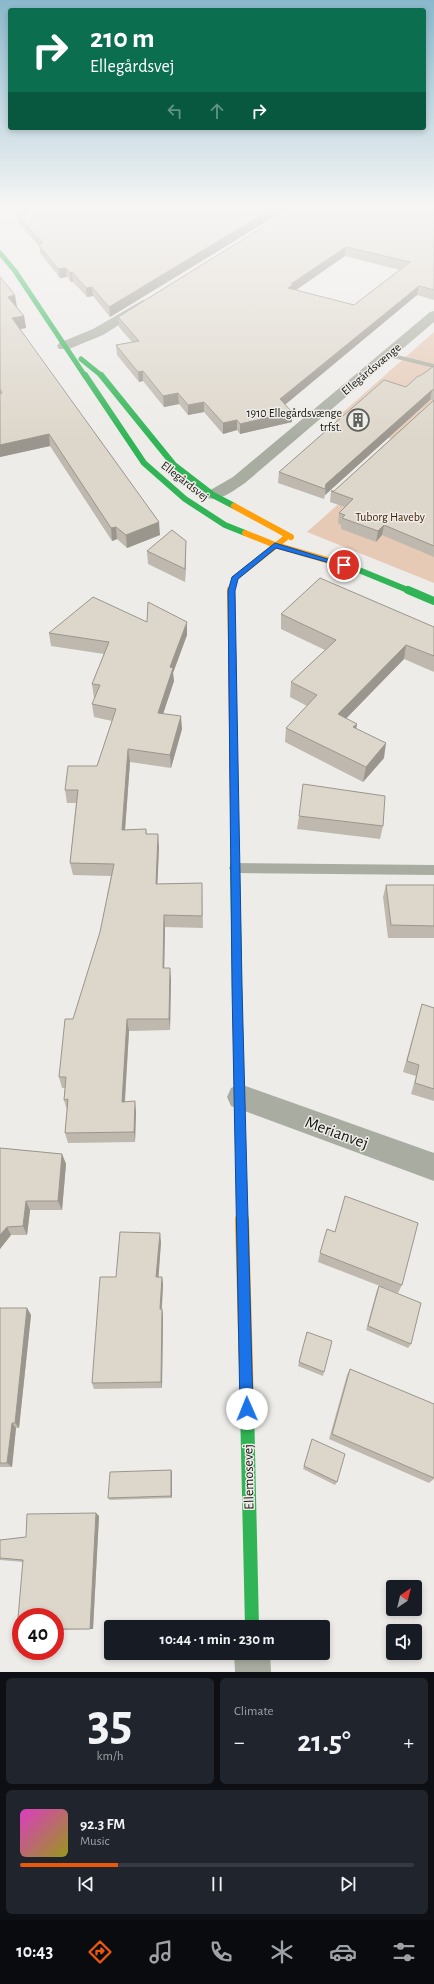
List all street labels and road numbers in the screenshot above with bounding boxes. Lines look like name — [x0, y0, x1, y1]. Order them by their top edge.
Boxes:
street label: Ellegårdsvænge — [339, 341, 403, 397]
street label: Ellegårdsvej — [158, 459, 211, 504]
street label: Merianvej — [303, 1113, 371, 1153]
street label: Ellemosevej — [241, 1444, 257, 1510]

